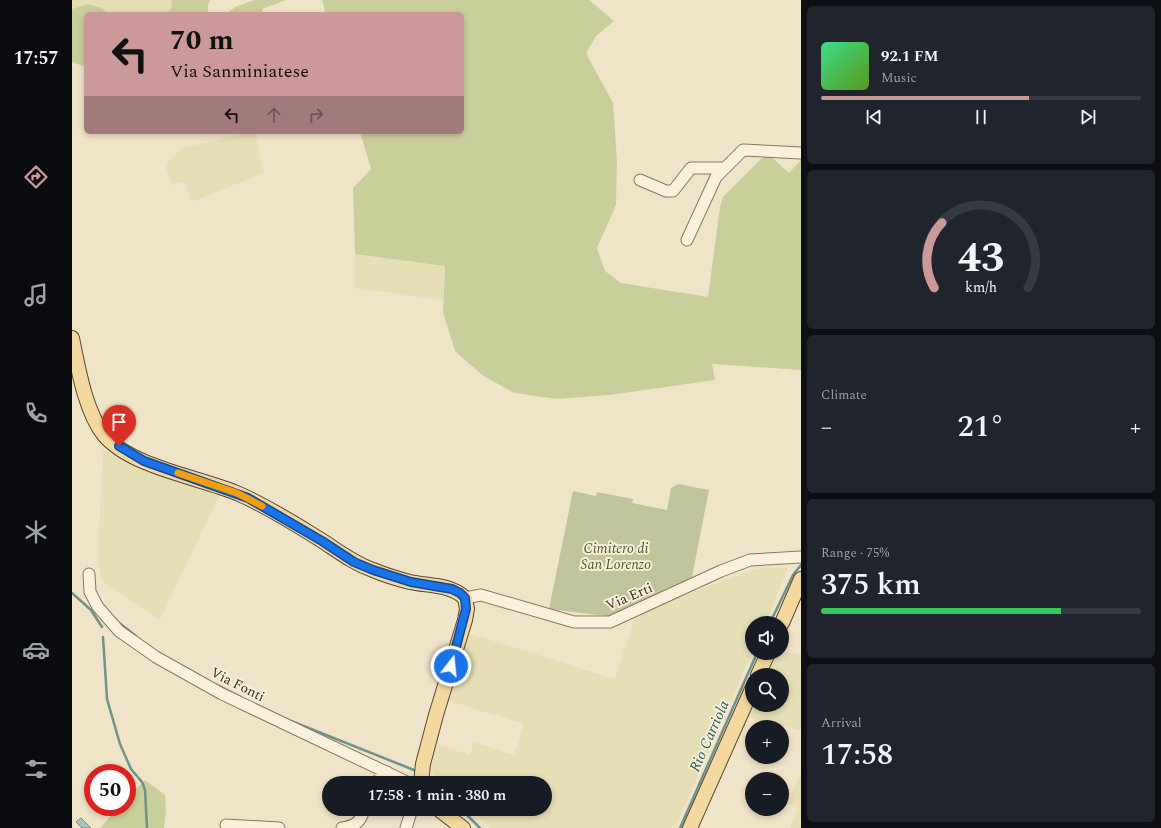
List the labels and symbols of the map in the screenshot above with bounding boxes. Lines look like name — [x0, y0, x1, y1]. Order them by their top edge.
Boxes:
pin — [102, 405, 136, 446]
park label: Cimitero di San Lorenzo — [581, 538, 651, 575]
street label: Via Erti — [602, 577, 656, 616]
position arrow — [430, 645, 472, 687]
street label: Via Fonti — [207, 662, 269, 707]
water label: Rio Carriola — [683, 696, 736, 776]
speed limit sign: 50 — [84, 764, 136, 816]

